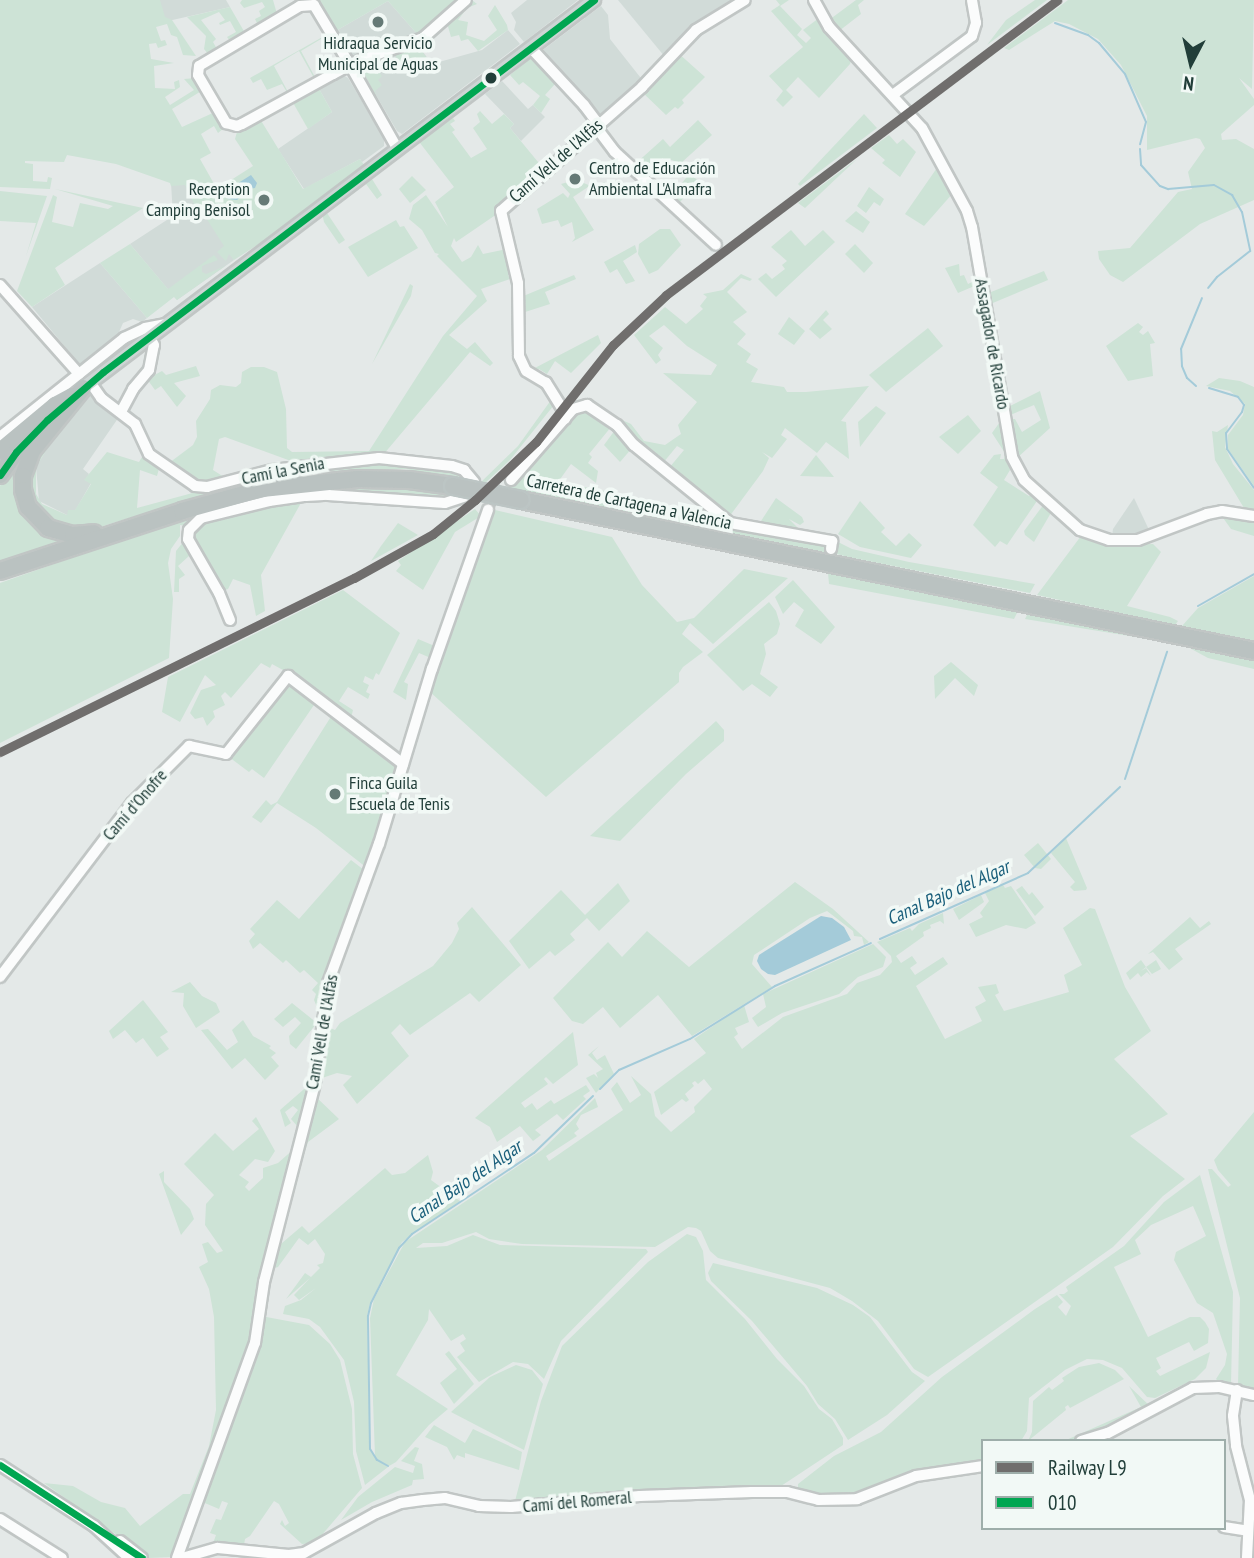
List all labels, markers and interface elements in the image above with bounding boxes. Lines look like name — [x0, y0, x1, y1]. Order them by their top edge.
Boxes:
marker: Hidraqua Servicio Municipal de Aguas — [370, 14, 386, 30]
north arrow — [1156, 28, 1226, 98]
place label: Hidraqua Servicio Municipal de Aguas — [318, 33, 438, 76]
unlabelled marker — [484, 71, 498, 85]
text: N — [1182, 71, 1195, 96]
street label: Camí Vell de l'Alfàs — [505, 114, 607, 208]
place label: Centro de Educación Ambiental L'Almafra — [589, 158, 716, 200]
marker: Centro de Educación Ambiental L'Almafra — [567, 171, 583, 187]
place label: Reception Camping Benisol — [146, 179, 250, 222]
marker: Reception Camping Benisol — [256, 192, 272, 208]
street label: Assagador de Ricardo — [970, 277, 1014, 411]
street label: Camí la Senia — [240, 452, 326, 490]
street label: Carretera de Cartagena a Valencia — [524, 470, 734, 534]
street label: Camí d'Onofre — [98, 765, 172, 845]
place label: Finca Guila Escuela de Tenis — [349, 773, 450, 816]
marker: Finca Guila Escuela de Tenis — [327, 786, 343, 802]
water label: Canal Bajo del Algar — [883, 856, 1013, 930]
street label: Camí Vell de l'Alfàs — [301, 972, 343, 1092]
water label: Canal Bajo del Algar — [404, 1136, 526, 1228]
legend — [981, 1439, 1226, 1530]
text: Railway L9 — [1048, 1454, 1127, 1481]
street label: Camí del Romeral — [522, 1486, 632, 1518]
text: 010 — [1048, 1489, 1076, 1516]

